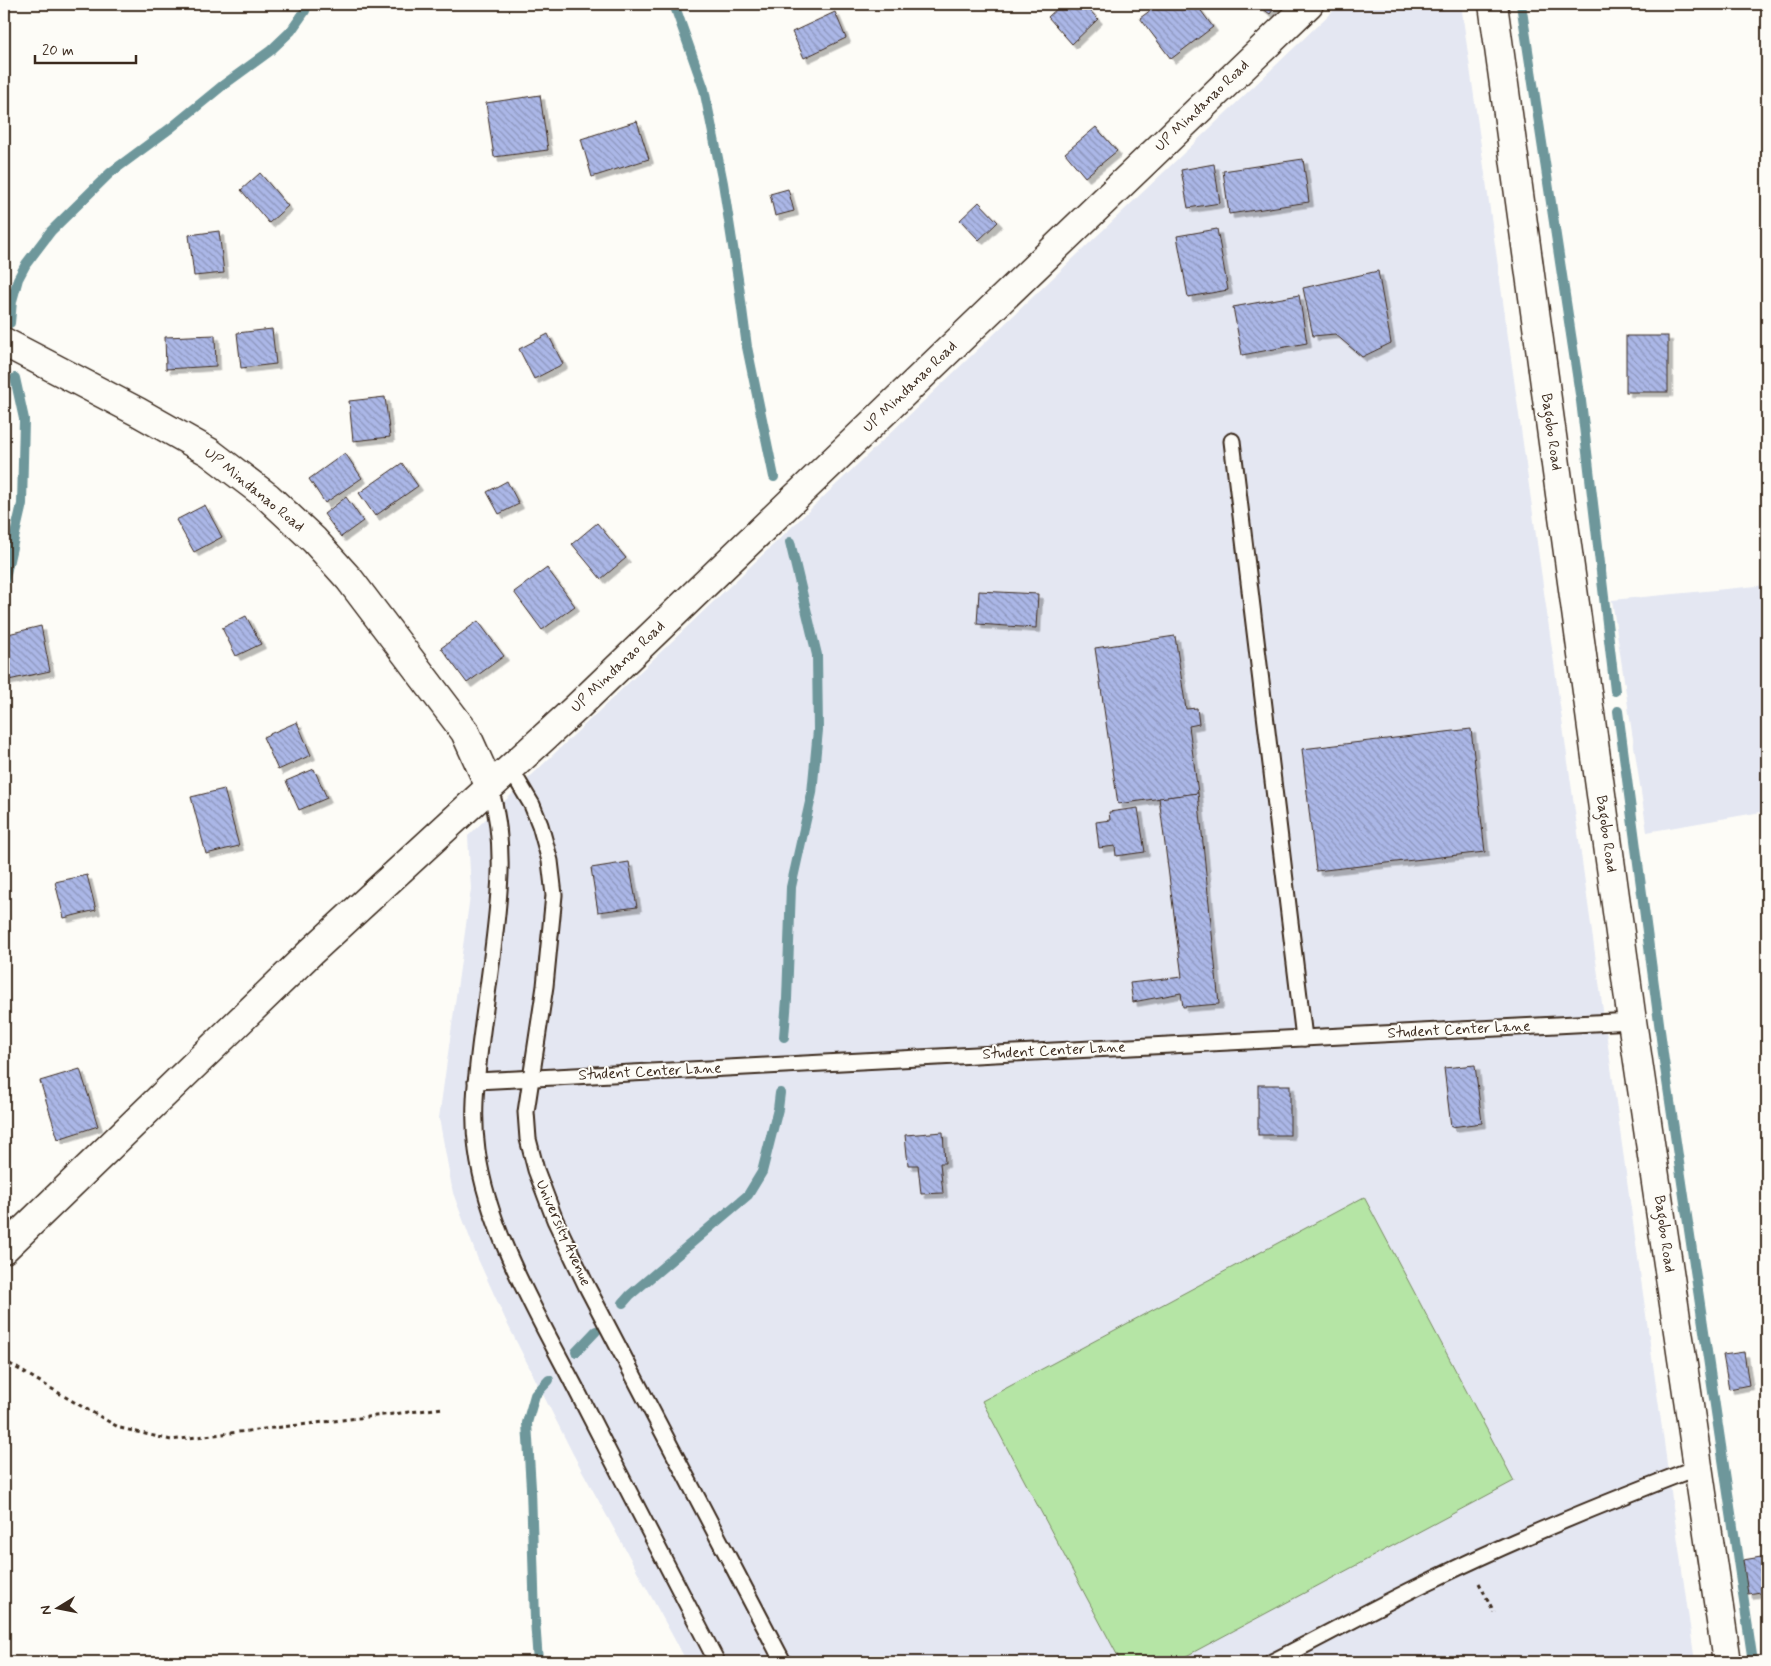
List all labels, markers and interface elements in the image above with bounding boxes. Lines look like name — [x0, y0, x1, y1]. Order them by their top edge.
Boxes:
scale bar — [35, 32, 136, 64]
text: 20 m — [42, 41, 74, 61]
street label: UP Mindanao Road — [1150, 56, 1254, 156]
street label: UP Mindanao Road — [858, 337, 962, 437]
street label: Bagobo Road — [1535, 392, 1566, 472]
street label: UP Mindanao Road — [200, 443, 308, 537]
street label: UP Mindanao Road — [566, 617, 670, 717]
street label: Bagobo Road — [1590, 794, 1621, 874]
street label: Student Center Lane — [1387, 1016, 1531, 1044]
street label: Student Center Lane — [982, 1037, 1126, 1065]
street label: Student Center Lane — [578, 1058, 722, 1086]
street label: University Avenue — [531, 1177, 595, 1290]
street label: Bagobo Road — [1648, 1194, 1679, 1274]
north arrow — [32, 1584, 82, 1634]
text: N — [37, 1604, 56, 1616]

